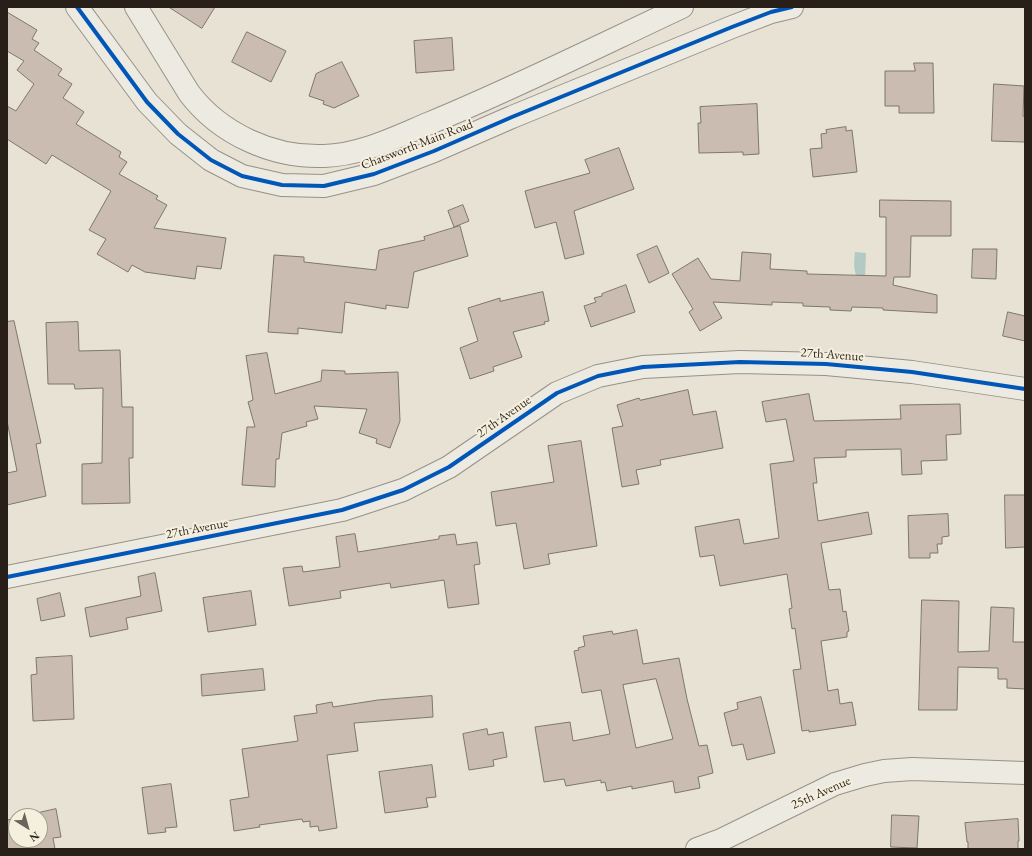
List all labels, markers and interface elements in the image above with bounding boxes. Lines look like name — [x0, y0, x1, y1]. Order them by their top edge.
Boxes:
street label: Chatsworth Main Road — [359, 116, 475, 174]
street label: 27th Avenue — [800, 345, 864, 365]
street label: 27th Avenue — [474, 392, 534, 442]
street label: 27th Avenue — [165, 515, 229, 543]
street label: 25th Avenue — [789, 773, 853, 813]
north arrow — [8, 808, 48, 848]
text: N — [27, 829, 42, 845]

